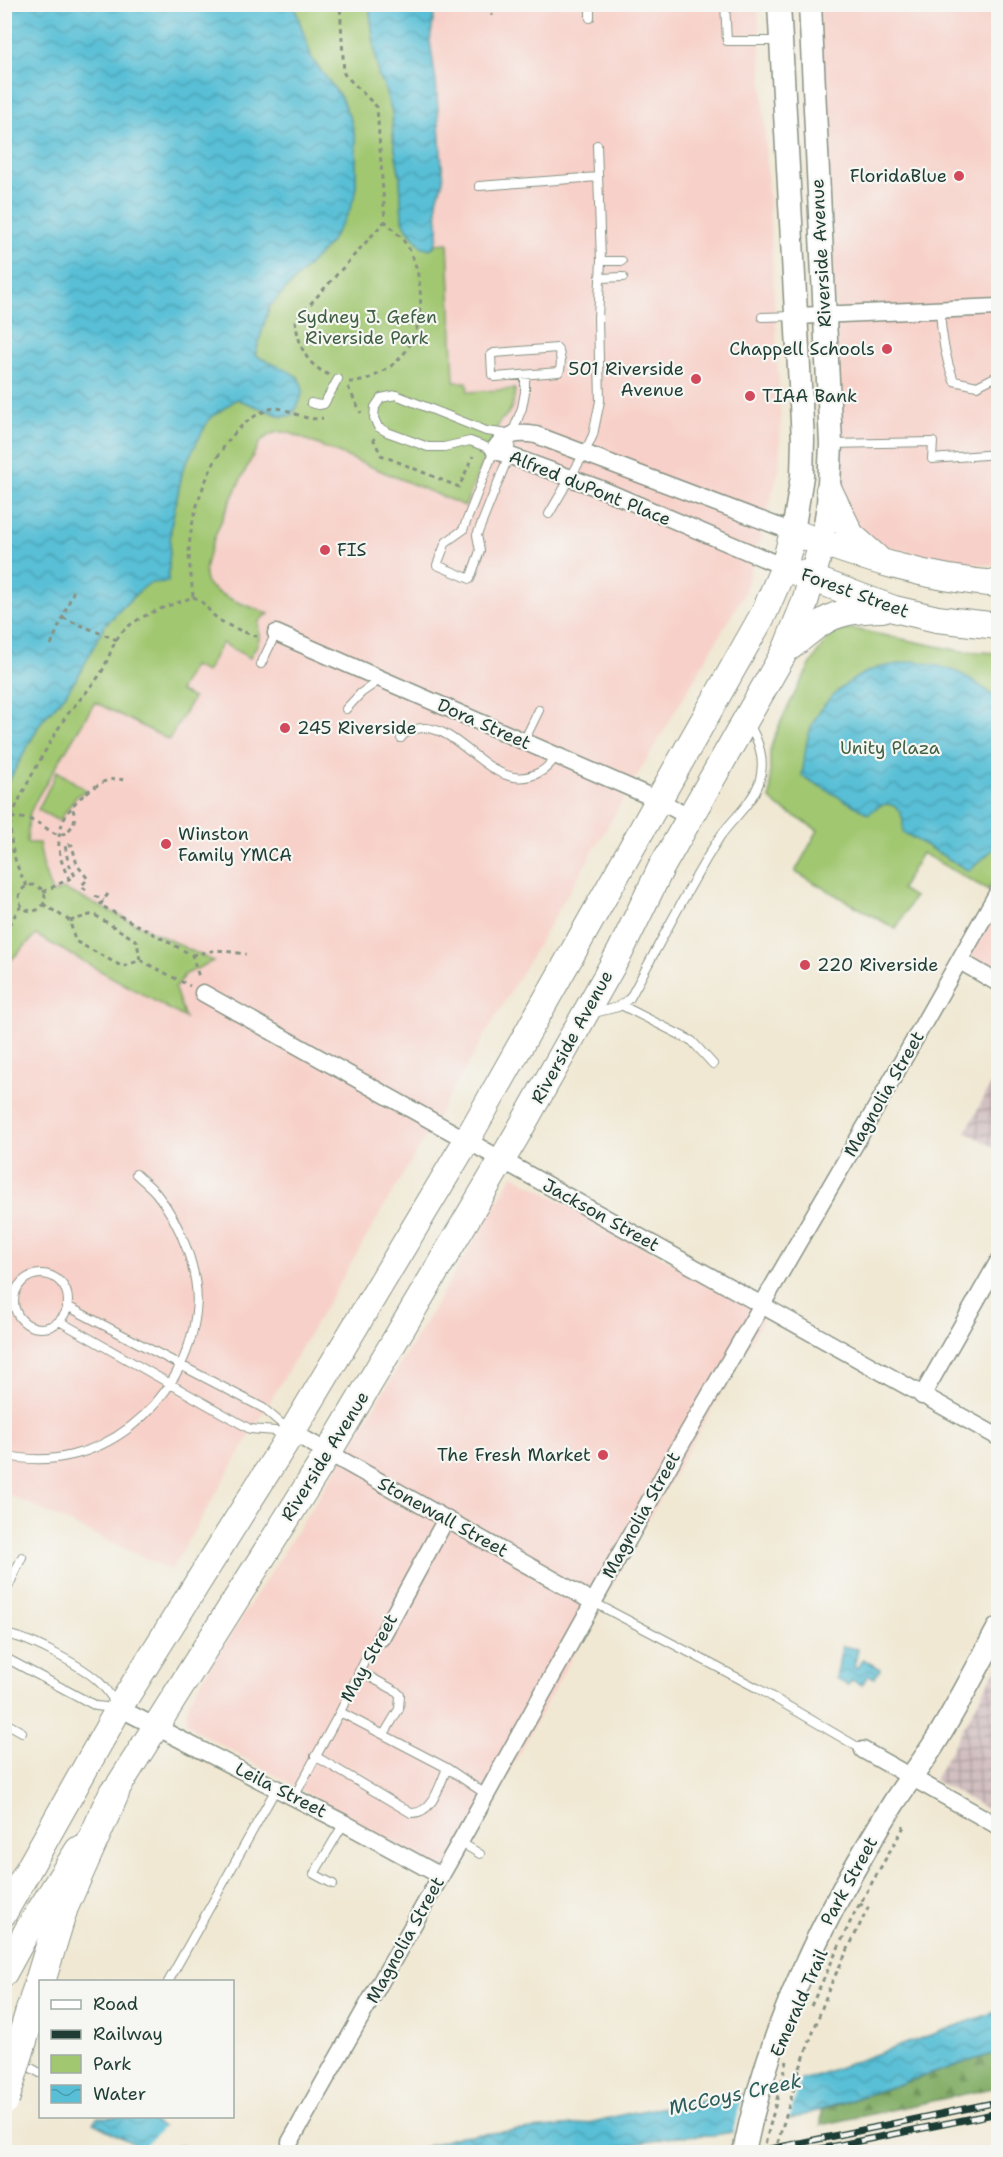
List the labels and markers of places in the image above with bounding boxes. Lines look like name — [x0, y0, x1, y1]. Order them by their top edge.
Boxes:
place label: FloridaBlue — [850, 164, 947, 188]
marker: FloridaBlue — [952, 169, 966, 183]
place label: Chappell Schools — [729, 337, 875, 361]
marker: Chappell Schools — [880, 342, 894, 356]
place label: 501 Riverside Avenue — [568, 357, 684, 402]
marker: 501 Riverside Avenue — [689, 372, 703, 386]
place label: TIAA Bank — [762, 384, 857, 408]
marker: TIAA Bank — [743, 389, 757, 403]
place label: FIS — [337, 538, 367, 562]
marker: FIS — [318, 543, 332, 557]
place label: 245 Riverside — [297, 716, 417, 740]
marker: 245 Riverside — [278, 721, 292, 735]
place label: Winston Family YMCA — [178, 822, 292, 867]
marker: Winston Family YMCA — [159, 837, 173, 851]
place label: 220 Riverside — [817, 953, 939, 977]
marker: 220 Riverside — [798, 958, 812, 972]
place label: The Fresh Market — [437, 1443, 591, 1467]
marker: The Fresh Market — [596, 1448, 610, 1462]

